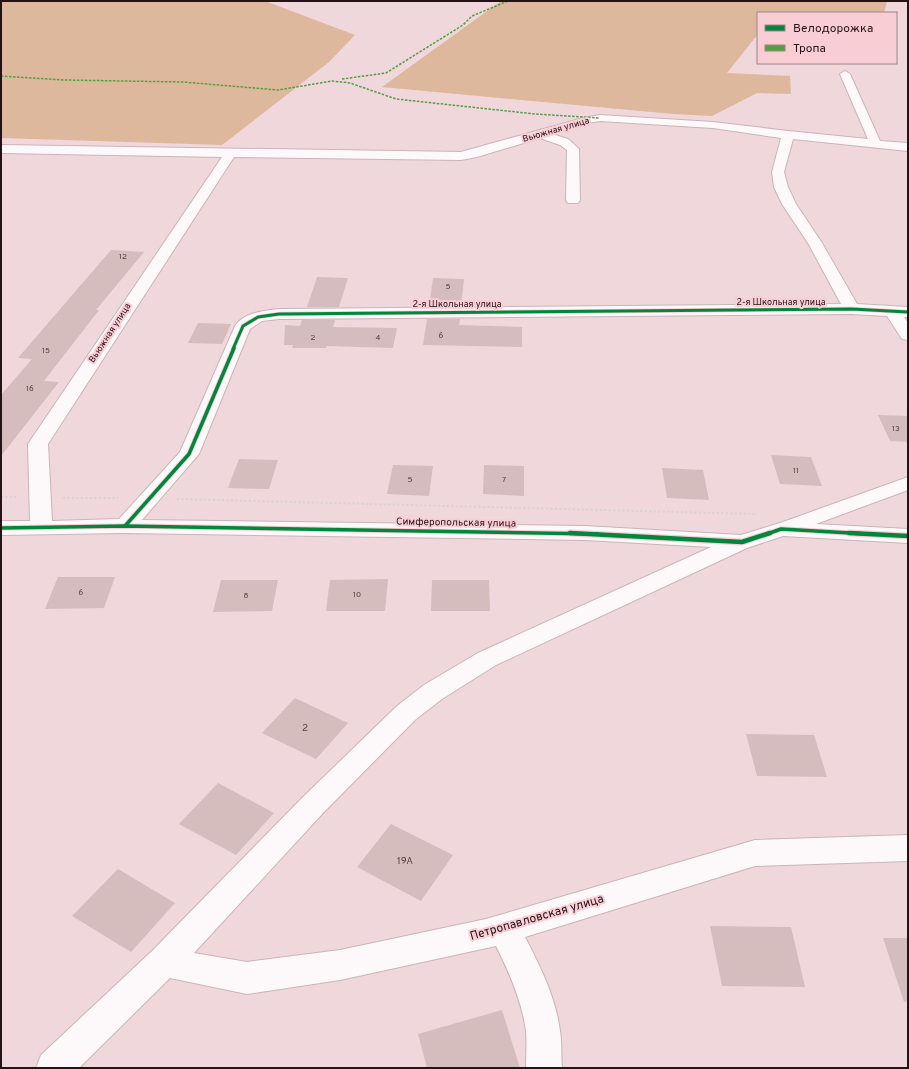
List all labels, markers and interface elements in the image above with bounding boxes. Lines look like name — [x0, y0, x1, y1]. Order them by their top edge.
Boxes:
legend — [757, 12, 897, 64]
text: Велодорожка — [793, 21, 873, 37]
text: Тропа — [793, 41, 826, 57]
street label: Вьюжная улица — [521, 115, 591, 145]
house number: 12 — [119, 252, 127, 262]
house number: 5 — [446, 282, 451, 292]
street label: 2-я Школьная улица — [736, 297, 826, 308]
street label: 2-я Школьная улица — [412, 299, 502, 310]
street label: Вьюжная улица — [87, 301, 134, 365]
house number: 6 — [439, 331, 444, 341]
house number: 2 — [311, 333, 316, 343]
house number: 4 — [376, 333, 381, 343]
house number: 15 — [42, 346, 50, 356]
house number: 16 — [26, 384, 34, 394]
house number: 13 — [892, 424, 900, 434]
house number: 11 — [793, 466, 799, 476]
house number: 5 — [408, 475, 413, 485]
house number: 7 — [502, 475, 506, 485]
street label: Симферопольская улица — [396, 515, 516, 531]
house number: 6 — [79, 588, 84, 598]
house number: 10 — [353, 590, 361, 600]
house number: 8 — [244, 591, 249, 601]
house number: 2 — [302, 722, 308, 735]
house number: 19А — [397, 855, 413, 868]
street label: Петропавловская улица — [468, 891, 606, 945]

